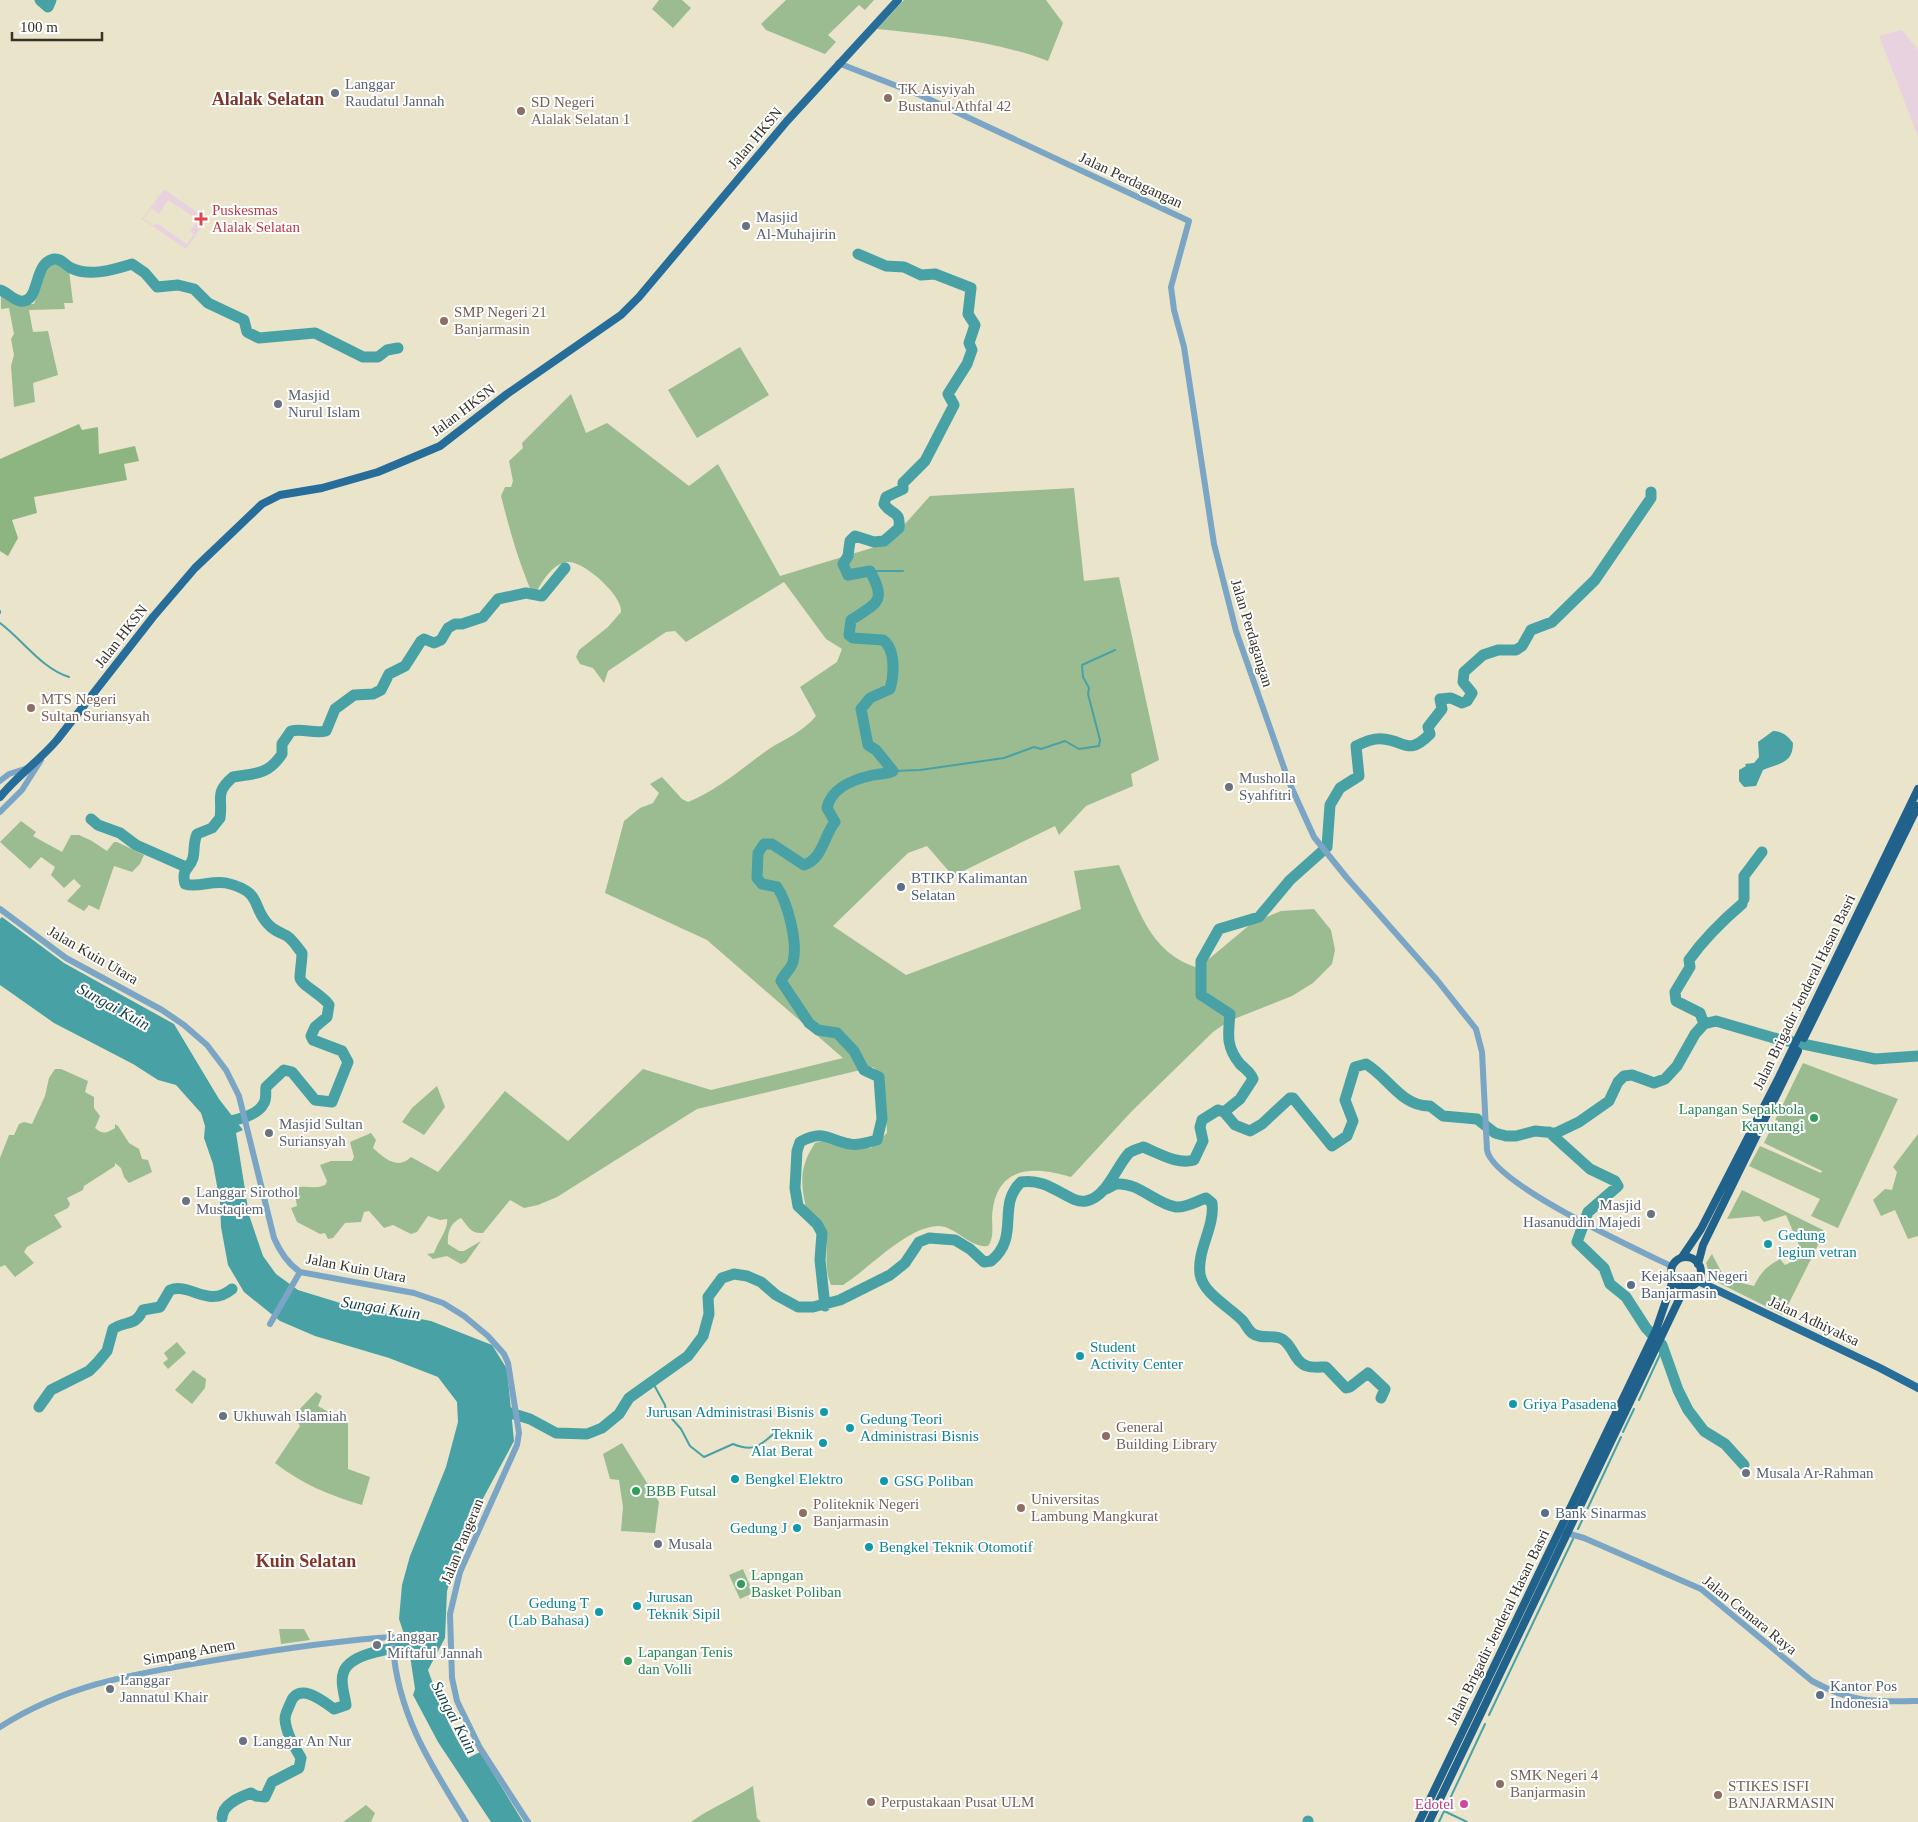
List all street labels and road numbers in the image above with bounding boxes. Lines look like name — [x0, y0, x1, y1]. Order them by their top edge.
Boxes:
street label: Jalan HKSN — [725, 104, 785, 172]
street label: Jalan Perdagangan — [1077, 149, 1186, 211]
street label: Jalan HKSN — [428, 381, 498, 439]
street label: Jalan Perdagangan — [1228, 577, 1276, 689]
street label: Jalan HKSN — [91, 601, 151, 671]
street label: Jalan Brigadir Jenderal Hasan Basri — [1750, 892, 1858, 1092]
street label: Jalan Kuin Utara — [45, 923, 141, 988]
street label: Jalan Kuin Utara — [305, 1250, 408, 1286]
street label: Jalan Adhiyaksa — [1766, 1293, 1862, 1349]
street label: Jalan Pangeran — [438, 1496, 487, 1586]
street label: Jalan Brigadir Jenderal Hasan Basri — [1444, 1527, 1552, 1727]
street label: Jalan Cemara Raya — [1700, 1572, 1800, 1658]
street label: Simpang Anem — [142, 1636, 236, 1668]

